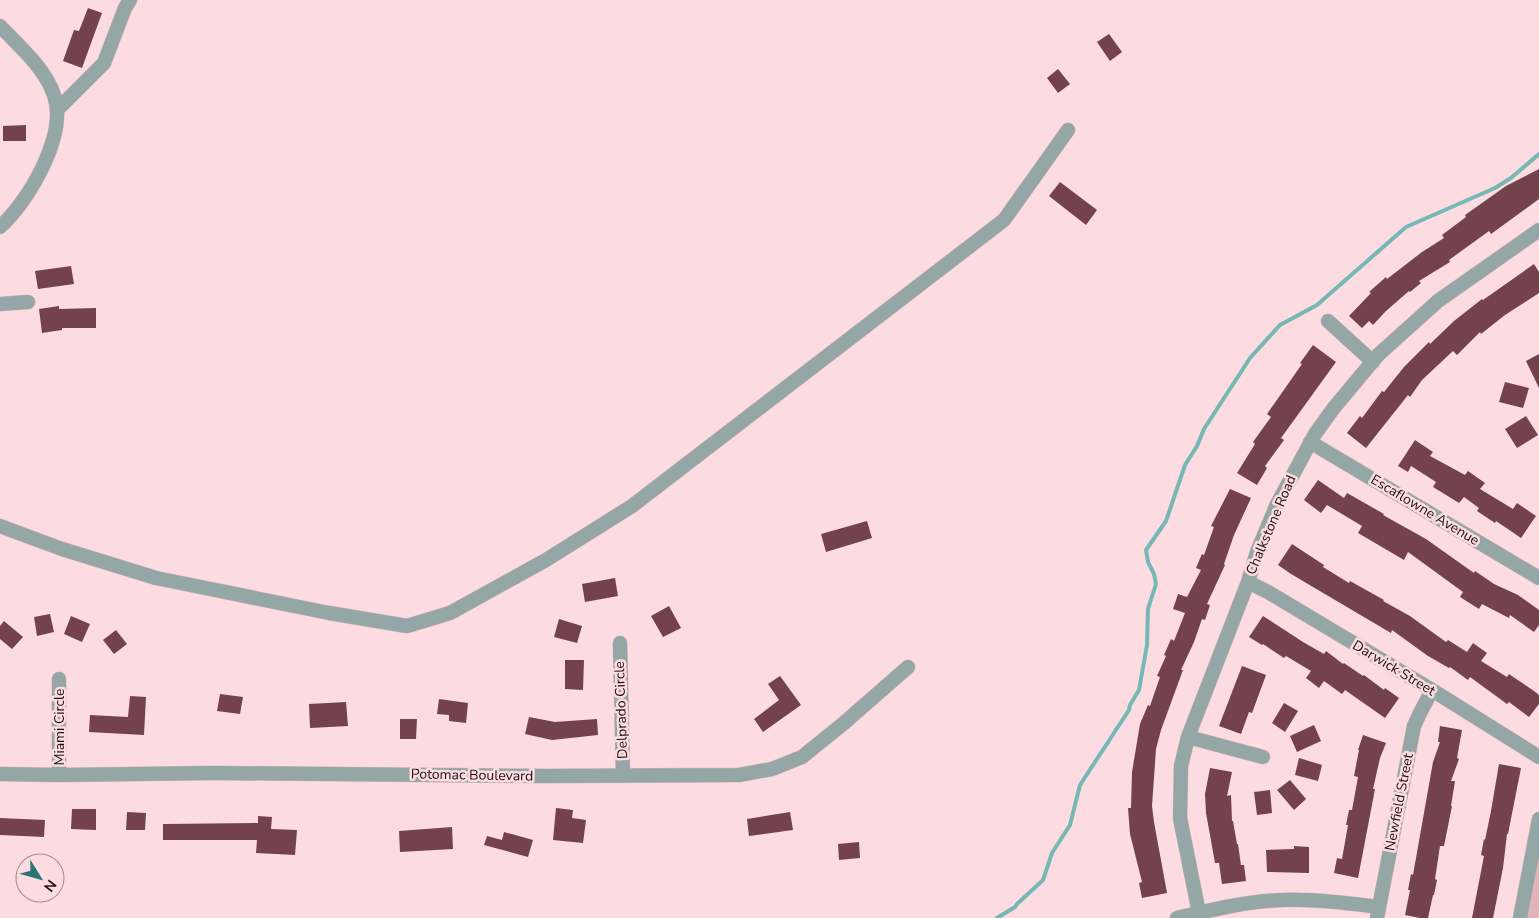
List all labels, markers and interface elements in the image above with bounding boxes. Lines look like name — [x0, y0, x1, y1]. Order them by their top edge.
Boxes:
street label: Escaflowne Avenue — [1367, 470, 1483, 550]
street label: Chalkstone Road — [1241, 472, 1301, 578]
street label: Darwick Street — [1349, 636, 1439, 700]
street label: Delprado Circle — [610, 661, 632, 759]
street label: Miami Circle — [50, 688, 69, 766]
street label: Newfield Street — [1380, 752, 1418, 852]
street label: Potomac Boulevard — [411, 764, 533, 786]
north arrow — [15, 853, 65, 903]
text: N — [39, 876, 61, 895]

